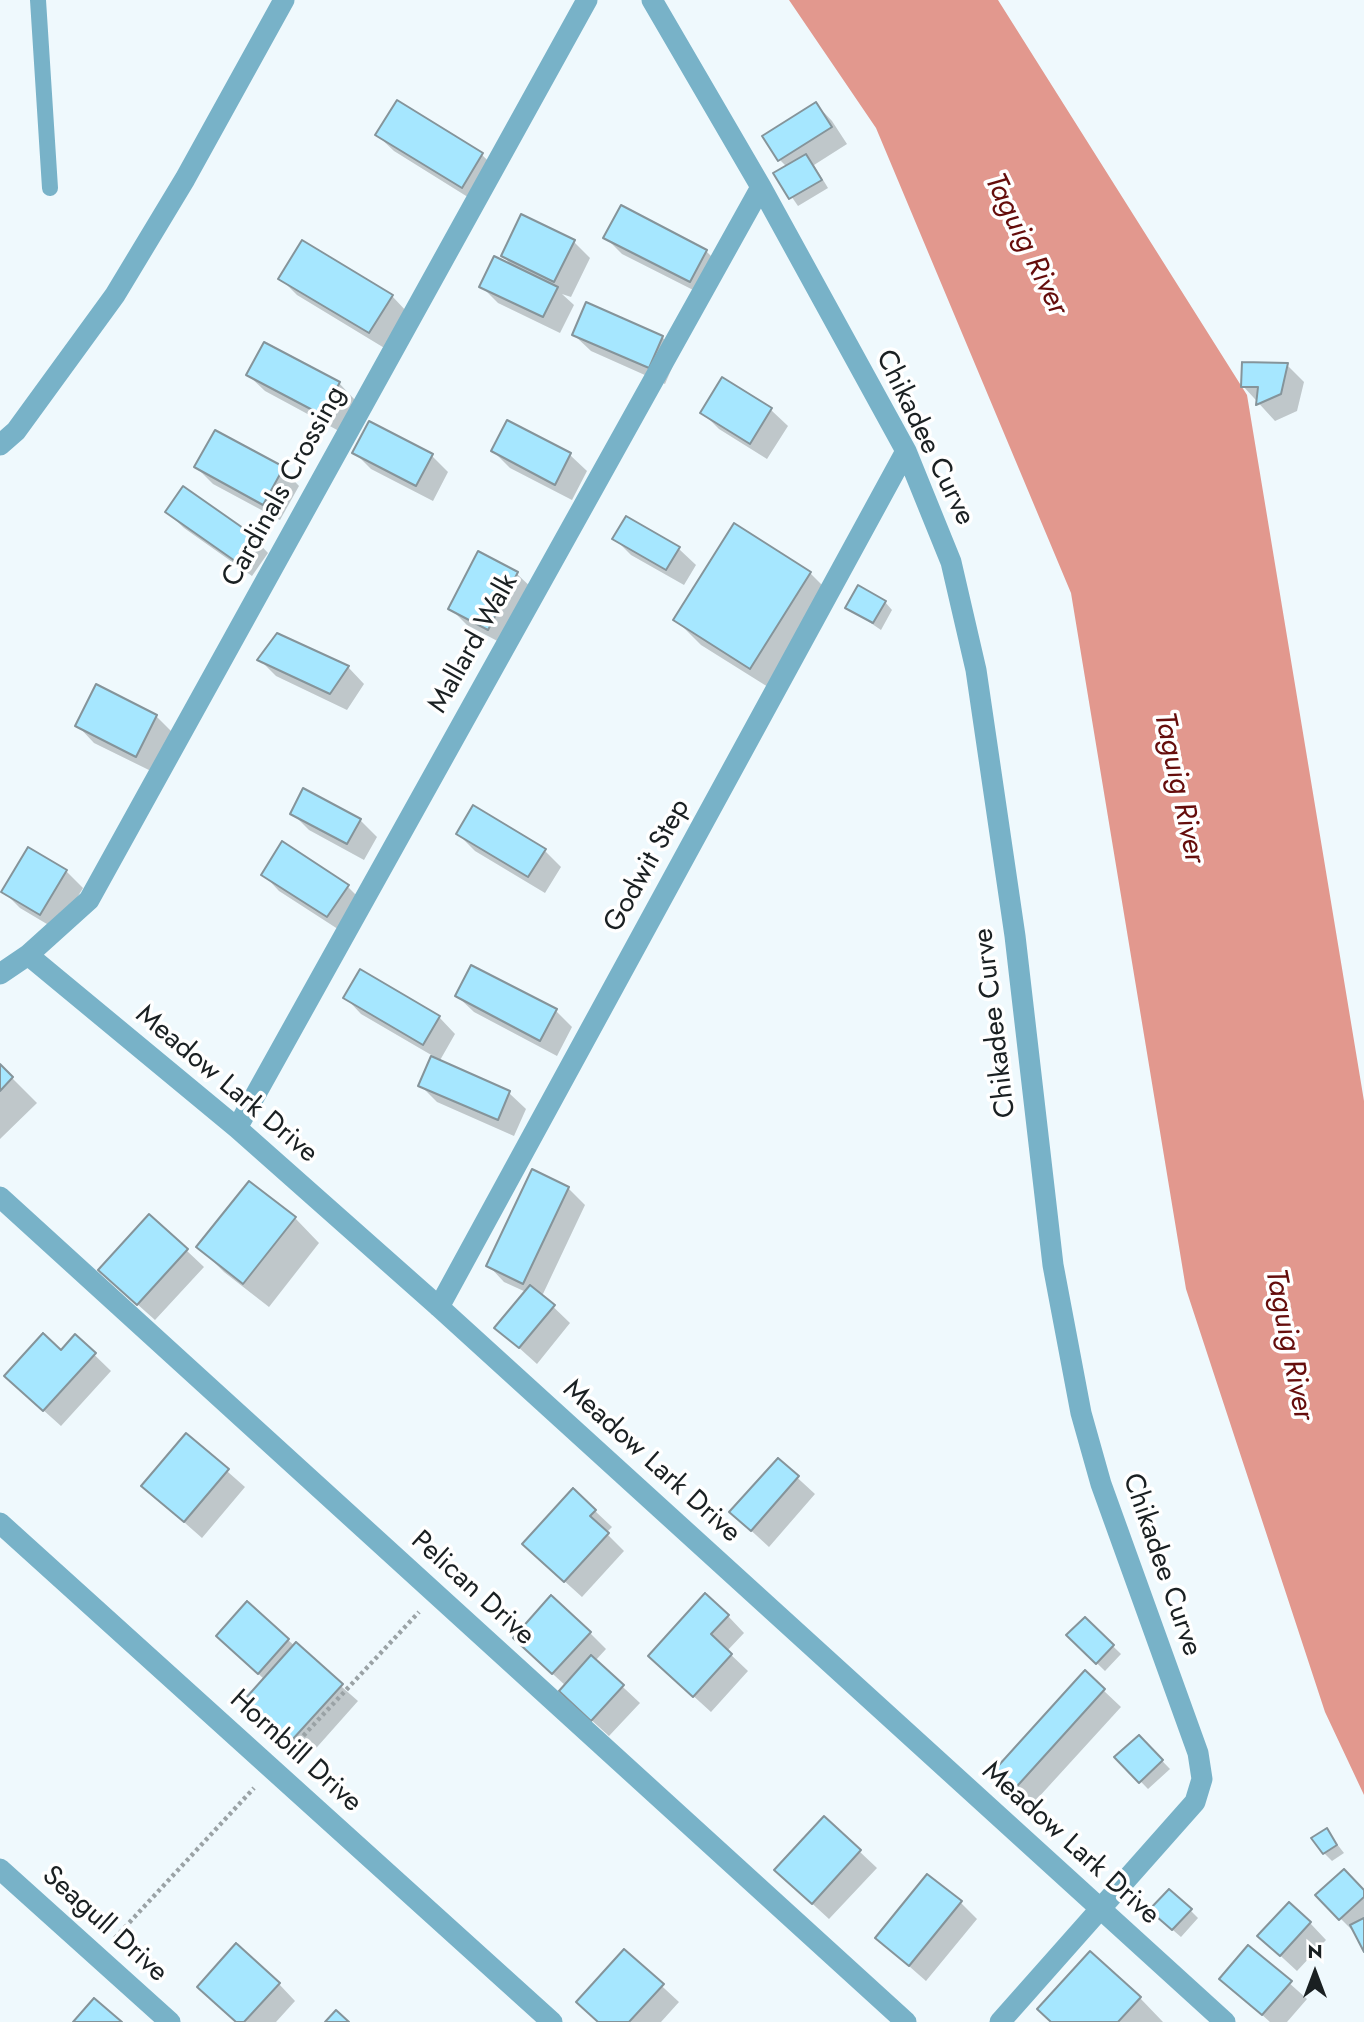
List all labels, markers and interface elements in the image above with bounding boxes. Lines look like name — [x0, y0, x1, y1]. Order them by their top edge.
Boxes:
water label: Taguig River — [975, 168, 1075, 322]
street label: Chikadee Curve — [867, 345, 981, 531]
street label: Cardinals Crossing — [216, 381, 354, 593]
street label: Mallard Walk — [422, 569, 526, 719]
water label: Taguig River — [1144, 709, 1212, 867]
street label: Godwit Step — [598, 794, 698, 938]
street label: Chikadee Curve — [968, 926, 1024, 1120]
street label: Meadow Lark Drive — [128, 999, 324, 1171]
water label: Taguig River — [1256, 1266, 1320, 1424]
street label: Meadow Lark Drive — [555, 1373, 747, 1551]
street label: Chikadee Curve — [1114, 1469, 1208, 1661]
street label: Pelican Drive — [403, 1525, 541, 1653]
street label: Hornbill Drive — [222, 1684, 368, 1820]
street label: Meadow Lark Drive — [974, 1755, 1166, 1933]
street label: Seagull Drive — [34, 1860, 174, 1990]
north arrow — [1280, 1938, 1350, 2008]
text: N — [1307, 1938, 1323, 1965]

